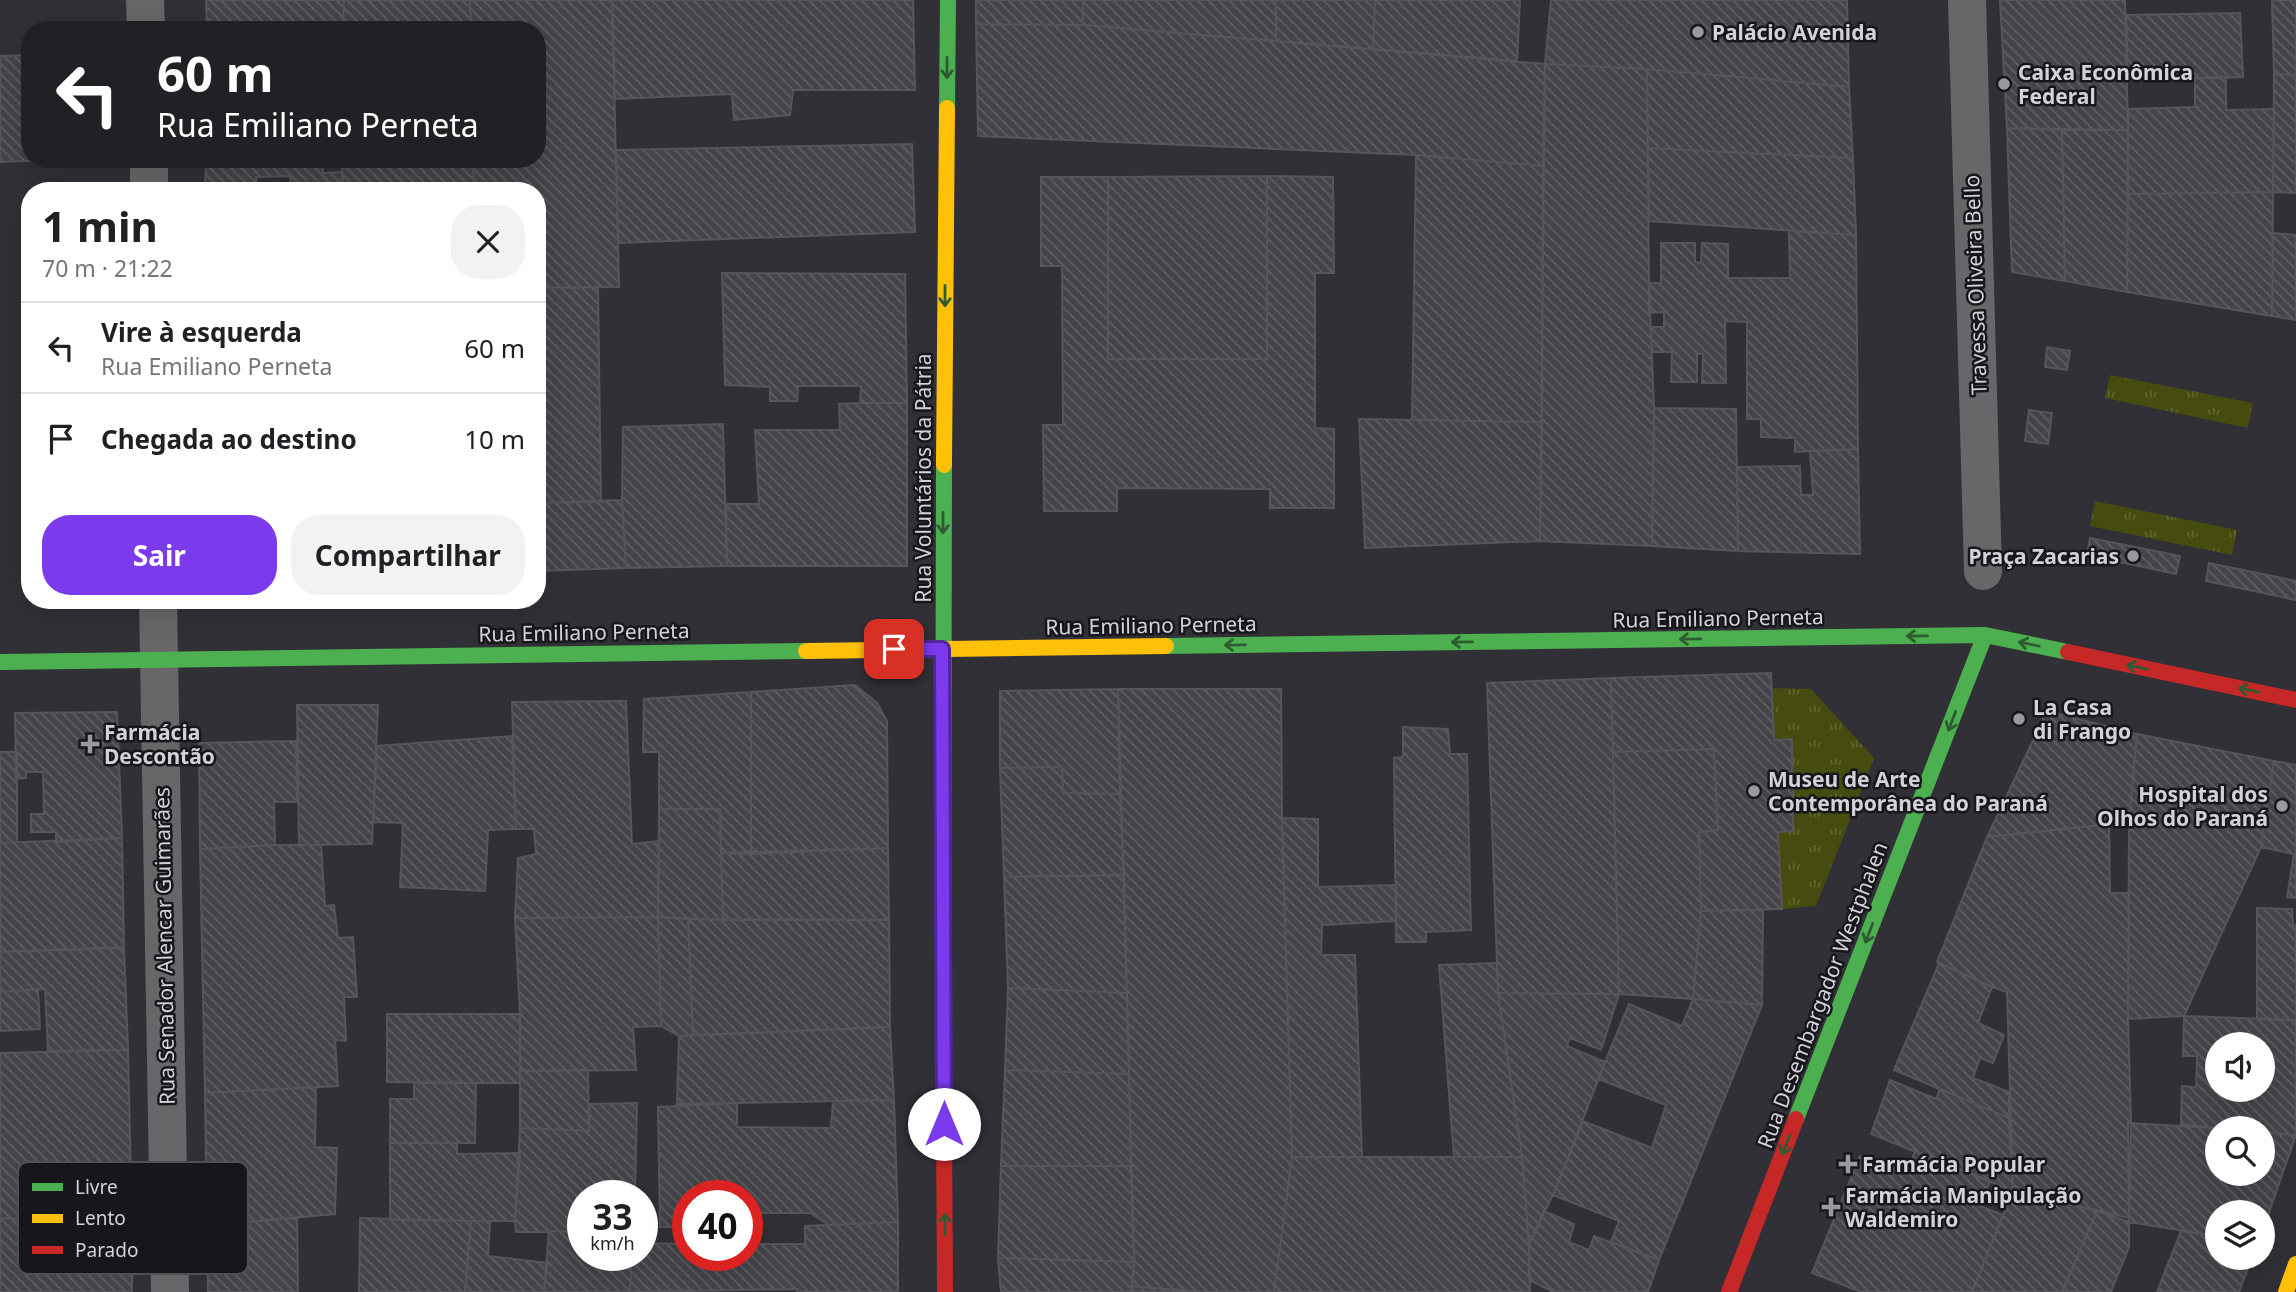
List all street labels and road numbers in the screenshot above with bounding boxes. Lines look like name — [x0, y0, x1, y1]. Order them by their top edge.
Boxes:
street label: Travessa Oliveira Bello — [1957, 174, 1993, 396]
street label: Rua Voluntários da Pátria — [909, 353, 937, 603]
street label: Rua Emiliano Perneta — [1612, 602, 1824, 634]
street label: Rua Emiliano Perneta — [1045, 609, 1257, 641]
street label: Rua Emiliano Perneta — [478, 616, 690, 648]
street label: Rua Senador Alencar Guimarães — [147, 787, 181, 1105]
street label: Rua Desembargador Westphalen — [1750, 838, 1894, 1152]

